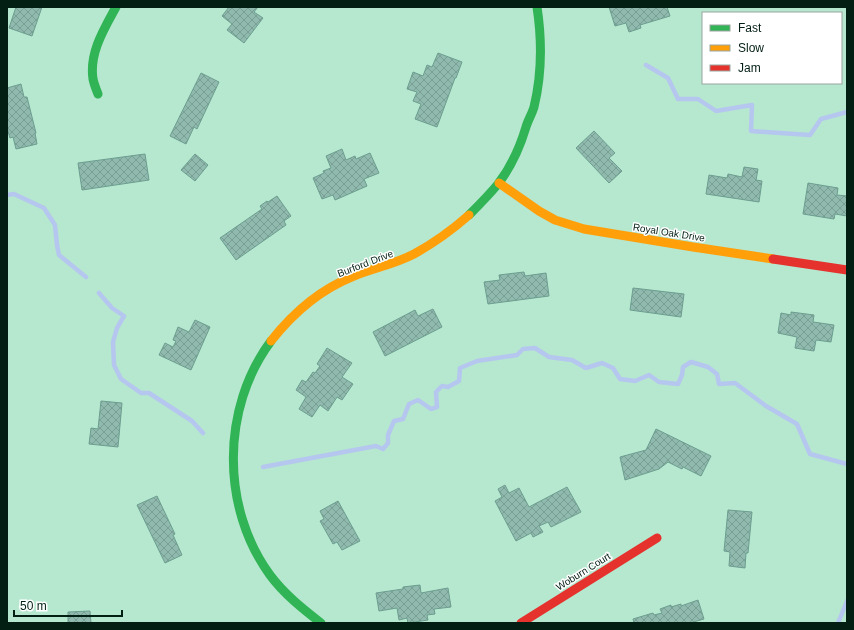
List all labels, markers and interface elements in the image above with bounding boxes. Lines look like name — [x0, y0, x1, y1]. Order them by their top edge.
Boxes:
legend — [702, 12, 842, 84]
text: Fast — [738, 21, 762, 35]
text: Slow — [738, 41, 764, 55]
text: Jam — [738, 61, 761, 75]
street label: Royal Oak Drive — [632, 221, 706, 244]
street label: Burford Drive — [336, 248, 395, 279]
street label: Woburn Court — [554, 550, 613, 593]
scale bar — [14, 592, 122, 618]
text: 50 m — [20, 599, 47, 613]

